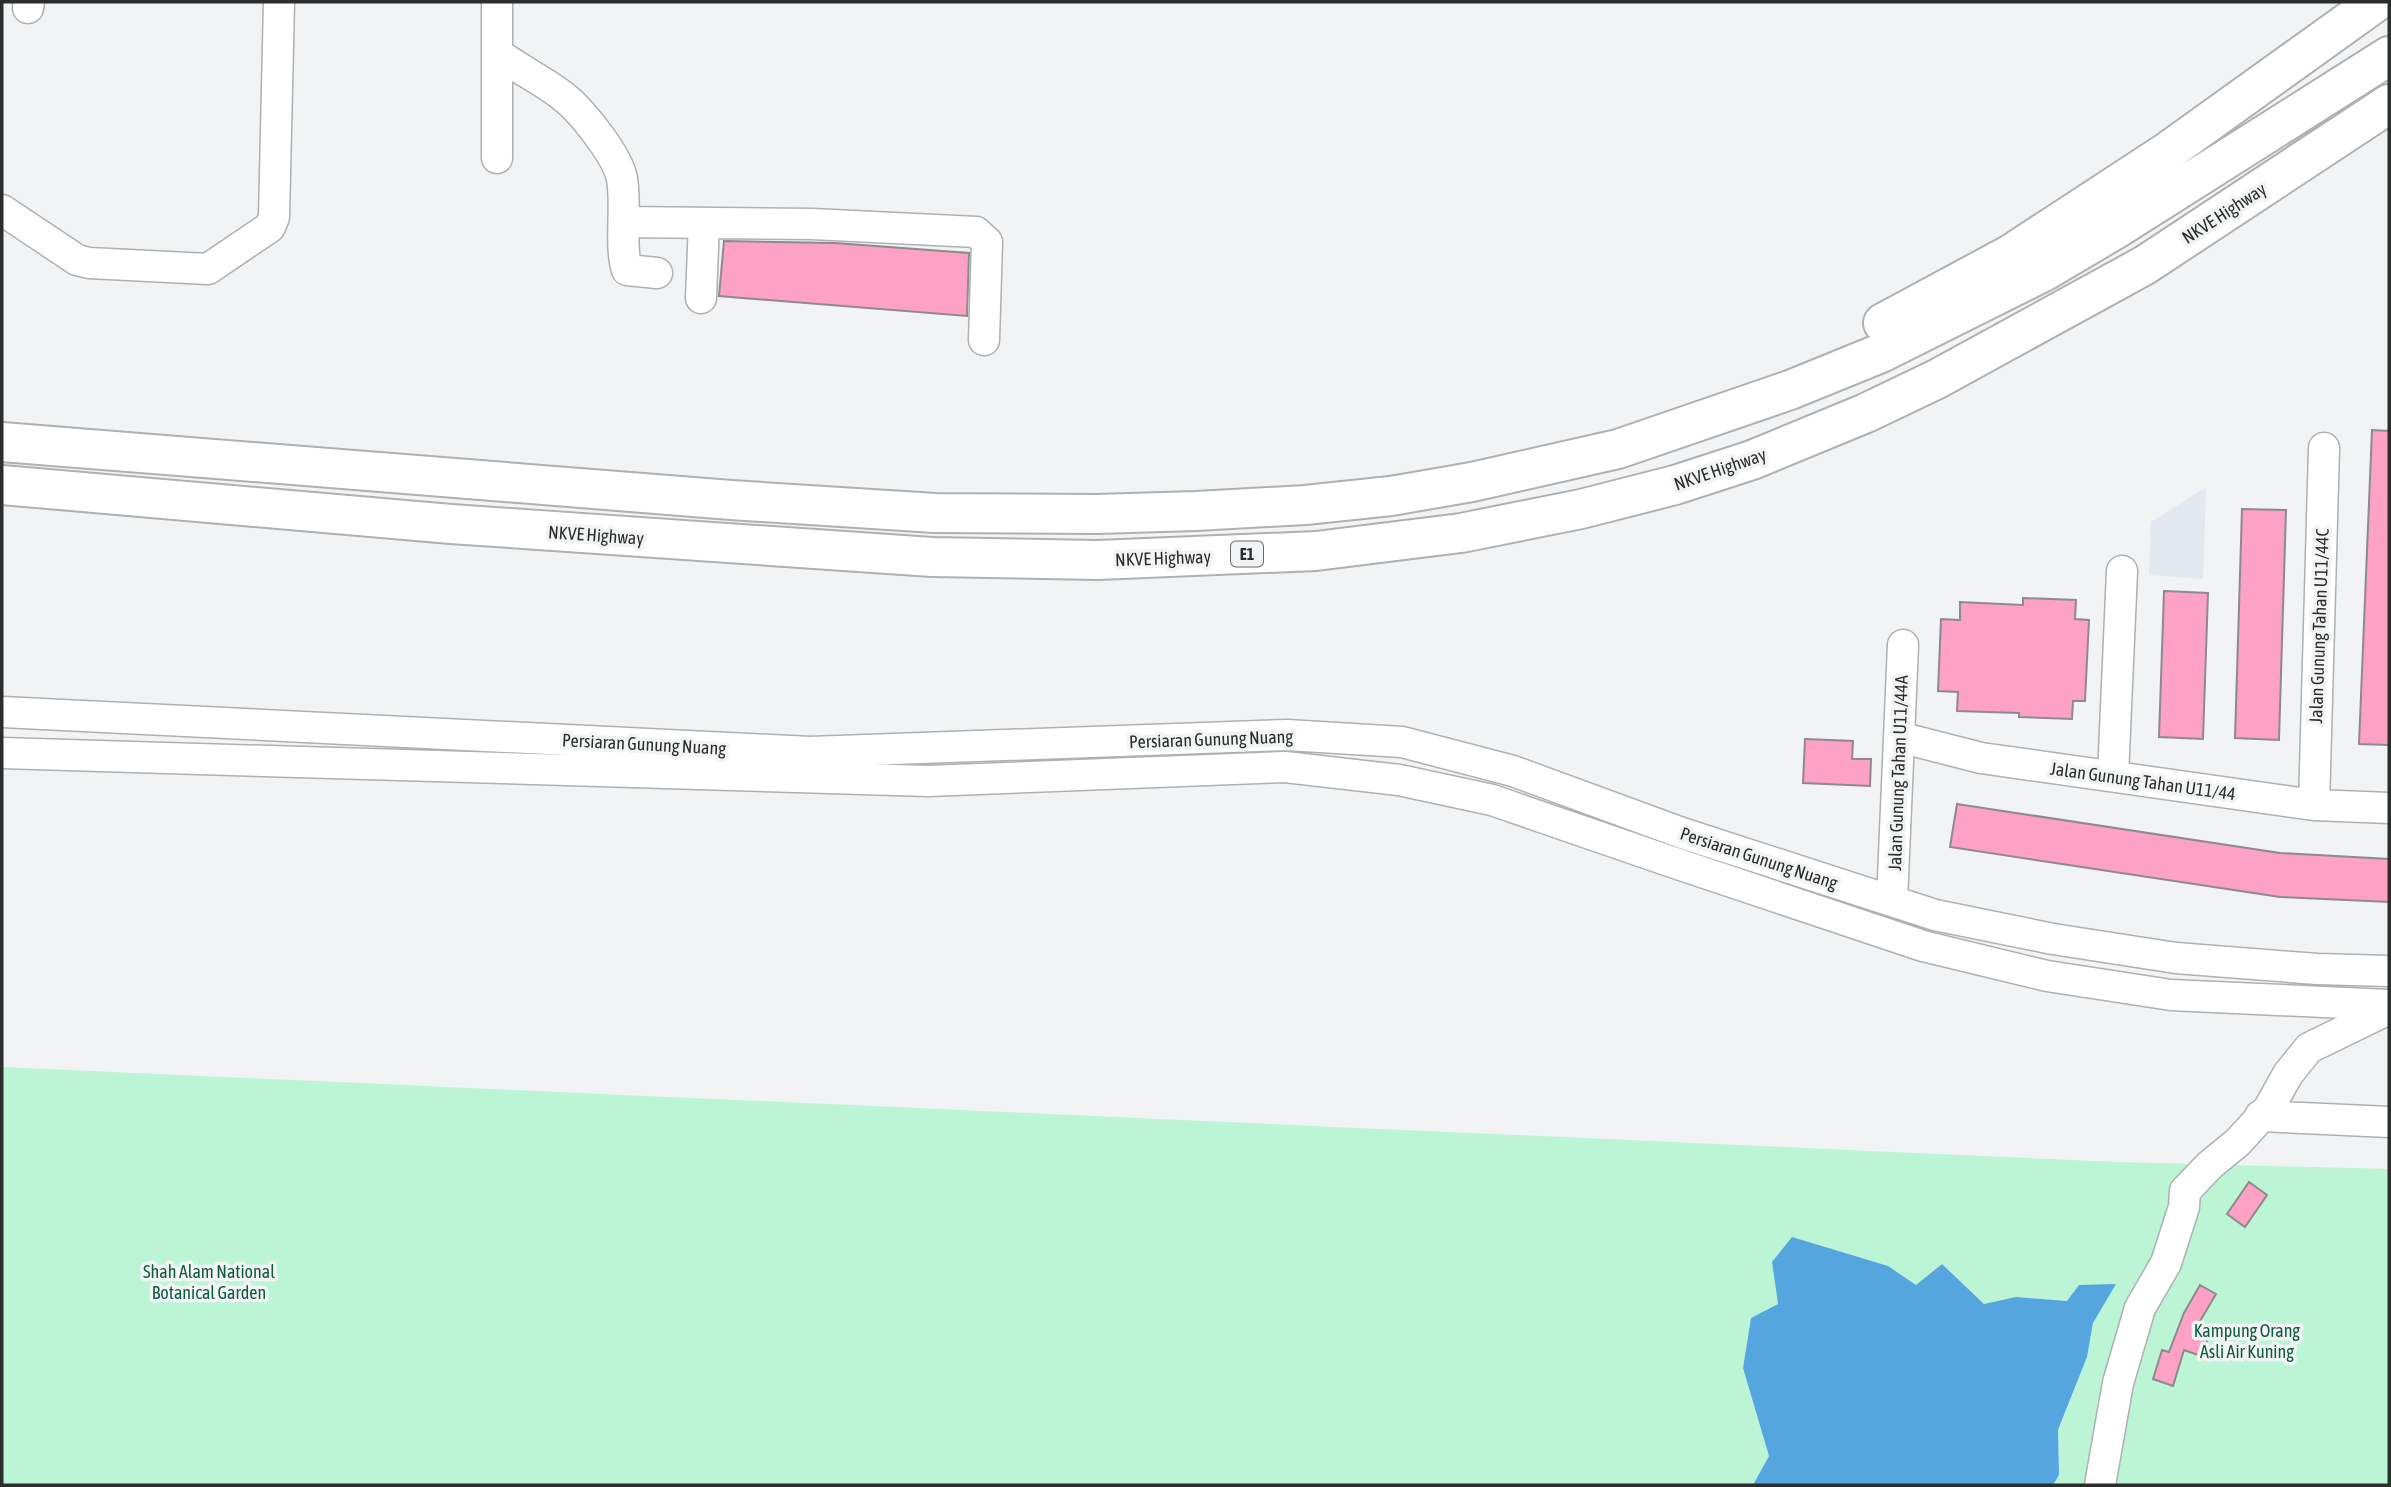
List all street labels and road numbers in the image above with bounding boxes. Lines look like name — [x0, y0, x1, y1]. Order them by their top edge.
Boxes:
street label: NKVE Highway — [2178, 178, 2270, 248]
street label: NKVE Highway — [1671, 443, 1769, 495]
street label: NKVE Highway — [547, 521, 645, 549]
street label: Jalan Gunung Tahan U11/44C — [2305, 528, 2333, 724]
road number: E1 — [1231, 541, 1263, 566]
street label: NKVE Highway — [1115, 546, 1211, 570]
street label: Jalan Gunung Tahan U11/44A — [1884, 675, 1912, 871]
street label: Persiaran Gunung Nuang — [1129, 726, 1294, 752]
street label: Persiaran Gunung Nuang — [561, 729, 727, 759]
street label: Jalan Gunung Tahan U11/44 — [2049, 758, 2237, 804]
street label: Persiaran Gunung Nuang — [1678, 823, 1841, 893]

